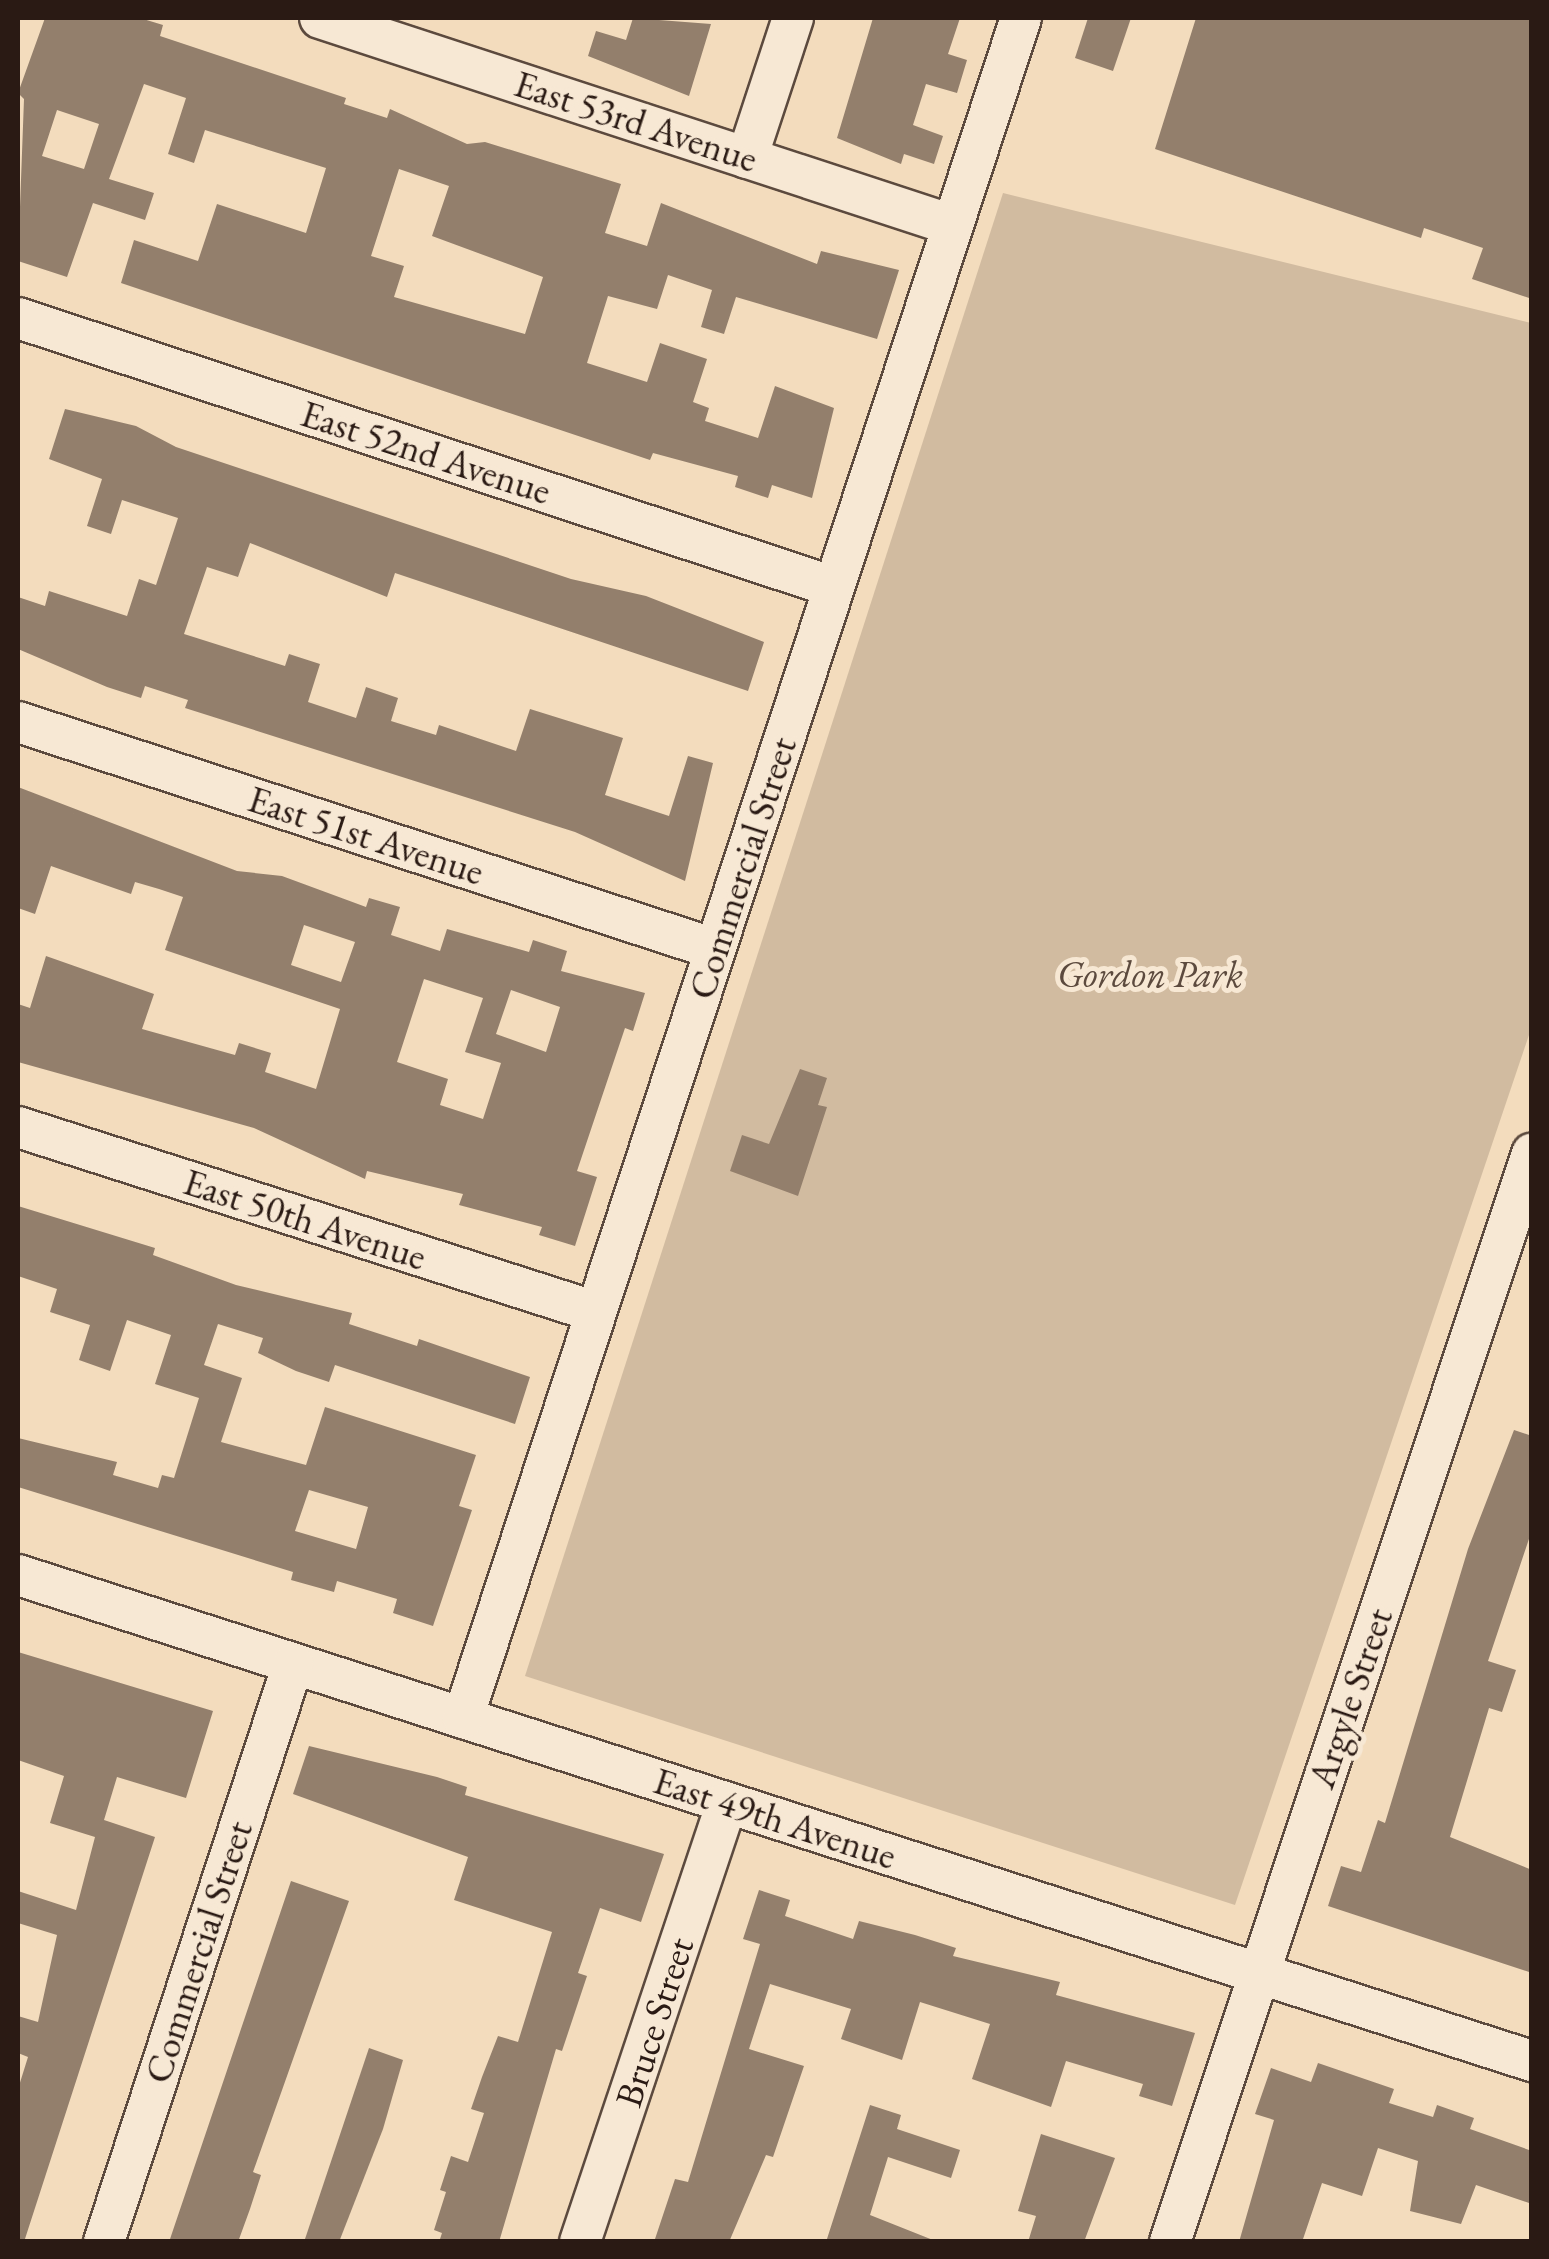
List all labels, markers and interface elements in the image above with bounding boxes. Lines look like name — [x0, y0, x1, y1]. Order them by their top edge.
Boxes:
street label: East 53rd Avenue — [509, 60, 763, 182]
street label: East 52nd Avenue — [295, 390, 557, 514]
street label: Commercial Street — [678, 731, 806, 1005]
street label: East 51st Avenue — [243, 775, 489, 895]
park label: Gordon Park — [1057, 951, 1243, 997]
street label: East 50th Avenue — [178, 1158, 432, 1280]
street label: Argyle Street — [1298, 1602, 1402, 1794]
street label: East 49th Avenue — [648, 1757, 902, 1879]
street label: Commercial Street — [134, 1815, 262, 2089]
street label: Bruce Street — [605, 1931, 703, 2113]

